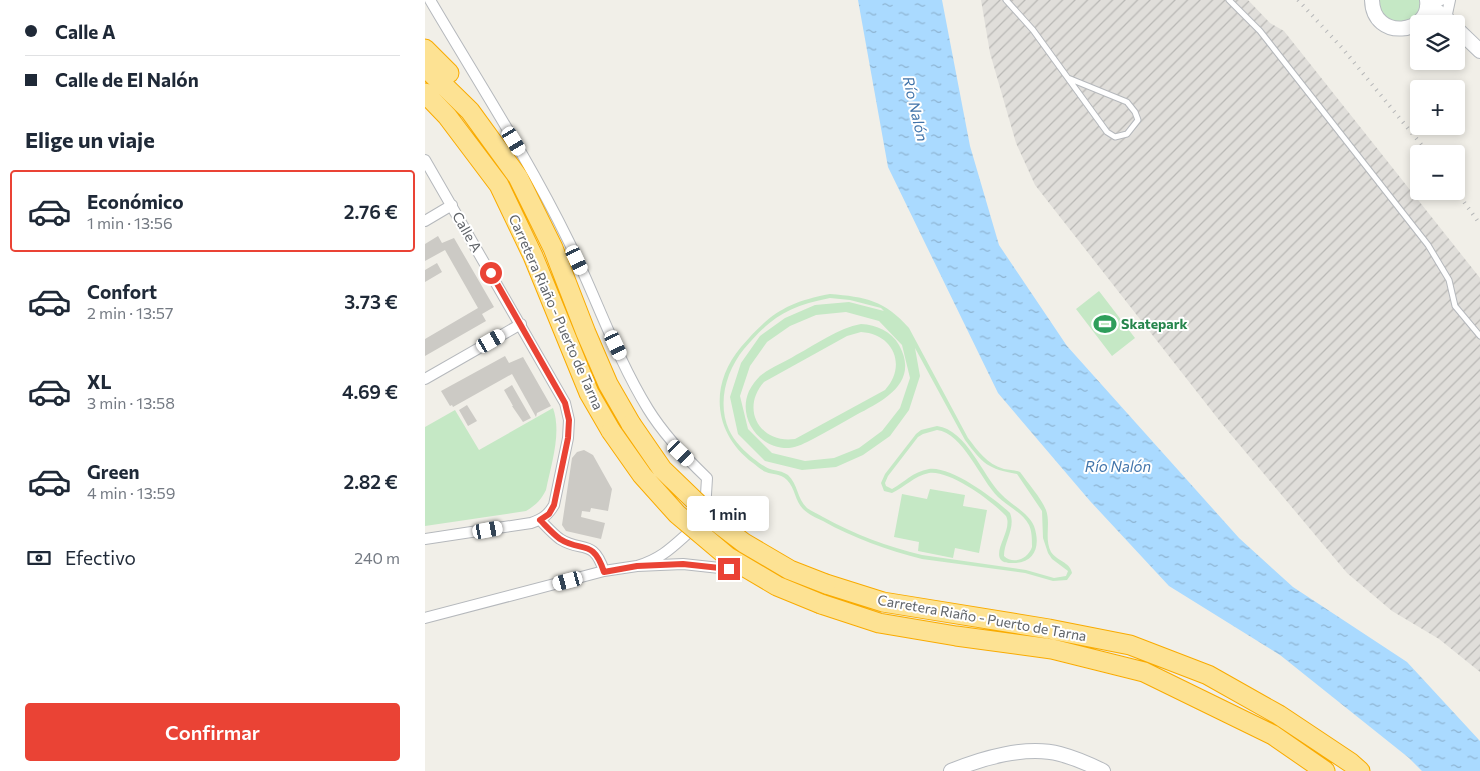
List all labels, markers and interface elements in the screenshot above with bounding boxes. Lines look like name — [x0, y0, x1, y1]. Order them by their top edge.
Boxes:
map controls — [1410, 15, 1465, 200]
button: layers — [1410, 15, 1465, 70]
text: Calle A — [55, 20, 116, 43]
text: Calle de El Nalón — [55, 68, 199, 91]
water label: Río Nalón — [900, 74, 932, 143]
button: + — [1410, 80, 1465, 135]
car — [499, 124, 528, 158]
text: Elige un viaje — [25, 126, 155, 153]
button: − — [1410, 145, 1465, 200]
icon: car — [27, 189, 72, 234]
text: Económico — [87, 190, 184, 213]
text: 2.76 € — [344, 200, 398, 223]
street label: Calle A — [449, 209, 486, 255]
street label: Carretera Riaño - Puerto de Tarna — [506, 211, 607, 412]
text: 1 min · 13:56 — [87, 213, 173, 232]
car — [563, 243, 590, 277]
route start — [480, 262, 502, 284]
icon: car — [27, 279, 72, 324]
text: Confort — [87, 280, 157, 303]
text: 3.73 € — [344, 290, 398, 313]
text: 2 min · 13:57 — [87, 303, 173, 322]
sports icon: Skatepark — [1092, 311, 1118, 337]
place label: Skatepark — [1121, 315, 1188, 332]
car — [474, 327, 507, 355]
car — [602, 328, 629, 362]
icon: car — [27, 369, 72, 414]
text: XL — [87, 370, 112, 393]
text: 4.69 € — [342, 380, 398, 403]
text: 3 min · 13:58 — [87, 393, 175, 412]
car — [665, 437, 697, 469]
water label: Río Nalón — [1085, 457, 1151, 475]
icon: car — [27, 459, 72, 504]
text: Green — [87, 460, 139, 483]
text: 2.82 € — [343, 470, 398, 493]
text: 4 min · 13:59 — [87, 483, 175, 502]
callout: 1 min — [688, 496, 770, 532]
text: 1 min — [709, 504, 747, 523]
car — [471, 520, 504, 540]
icon: cash — [25, 544, 53, 572]
text: Efectivo — [65, 546, 136, 569]
text: 240 m — [354, 548, 400, 567]
route end — [718, 558, 740, 580]
car — [551, 570, 584, 592]
street label: Carretera Riaño - Puerto de Tarna — [876, 591, 1088, 644]
button: Confirmar — [25, 703, 400, 761]

